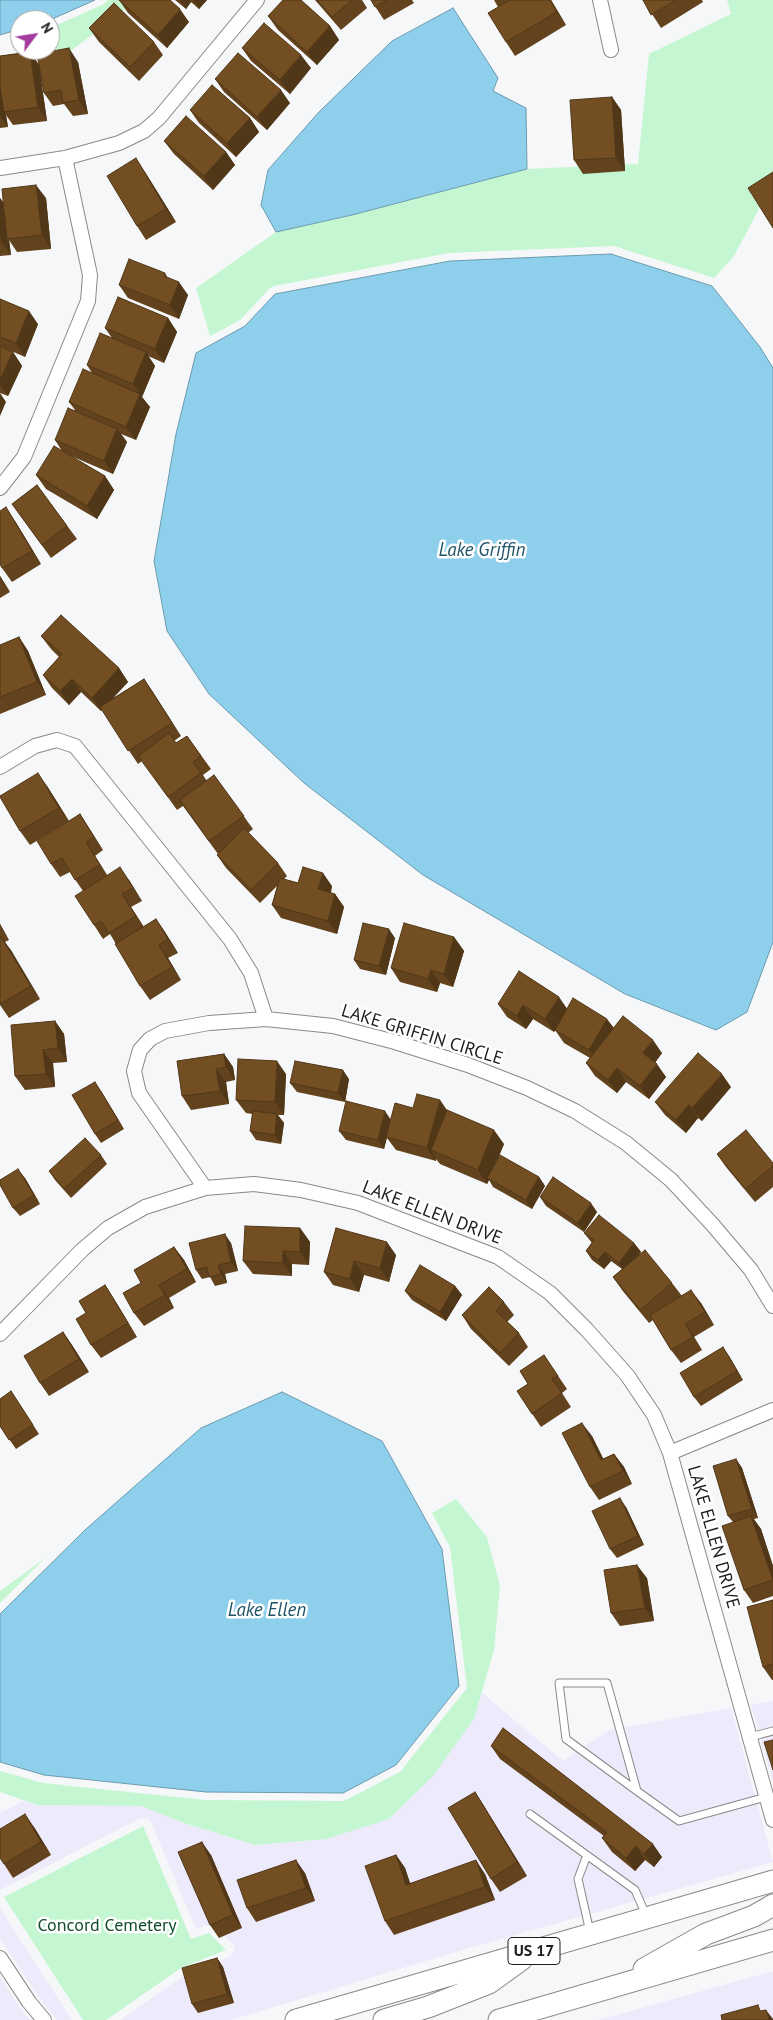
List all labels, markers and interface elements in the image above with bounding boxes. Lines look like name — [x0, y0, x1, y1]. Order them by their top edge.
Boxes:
north arrow — [10, 10, 60, 60]
text: N — [37, 19, 57, 36]
water label: Lake Griffin — [438, 540, 526, 562]
street label: LAKE GRIFFIN CIRCLE — [339, 1000, 505, 1070]
street label: LAKE ELLEN DRIVE — [359, 1176, 505, 1250]
street label: LAKE ELLEN DRIVE — [682, 1463, 744, 1611]
water label: Lake Ellen — [228, 1600, 306, 1622]
park label: Concord Cemetery — [37, 1915, 177, 1937]
road number: US 17 — [508, 1938, 560, 1964]

